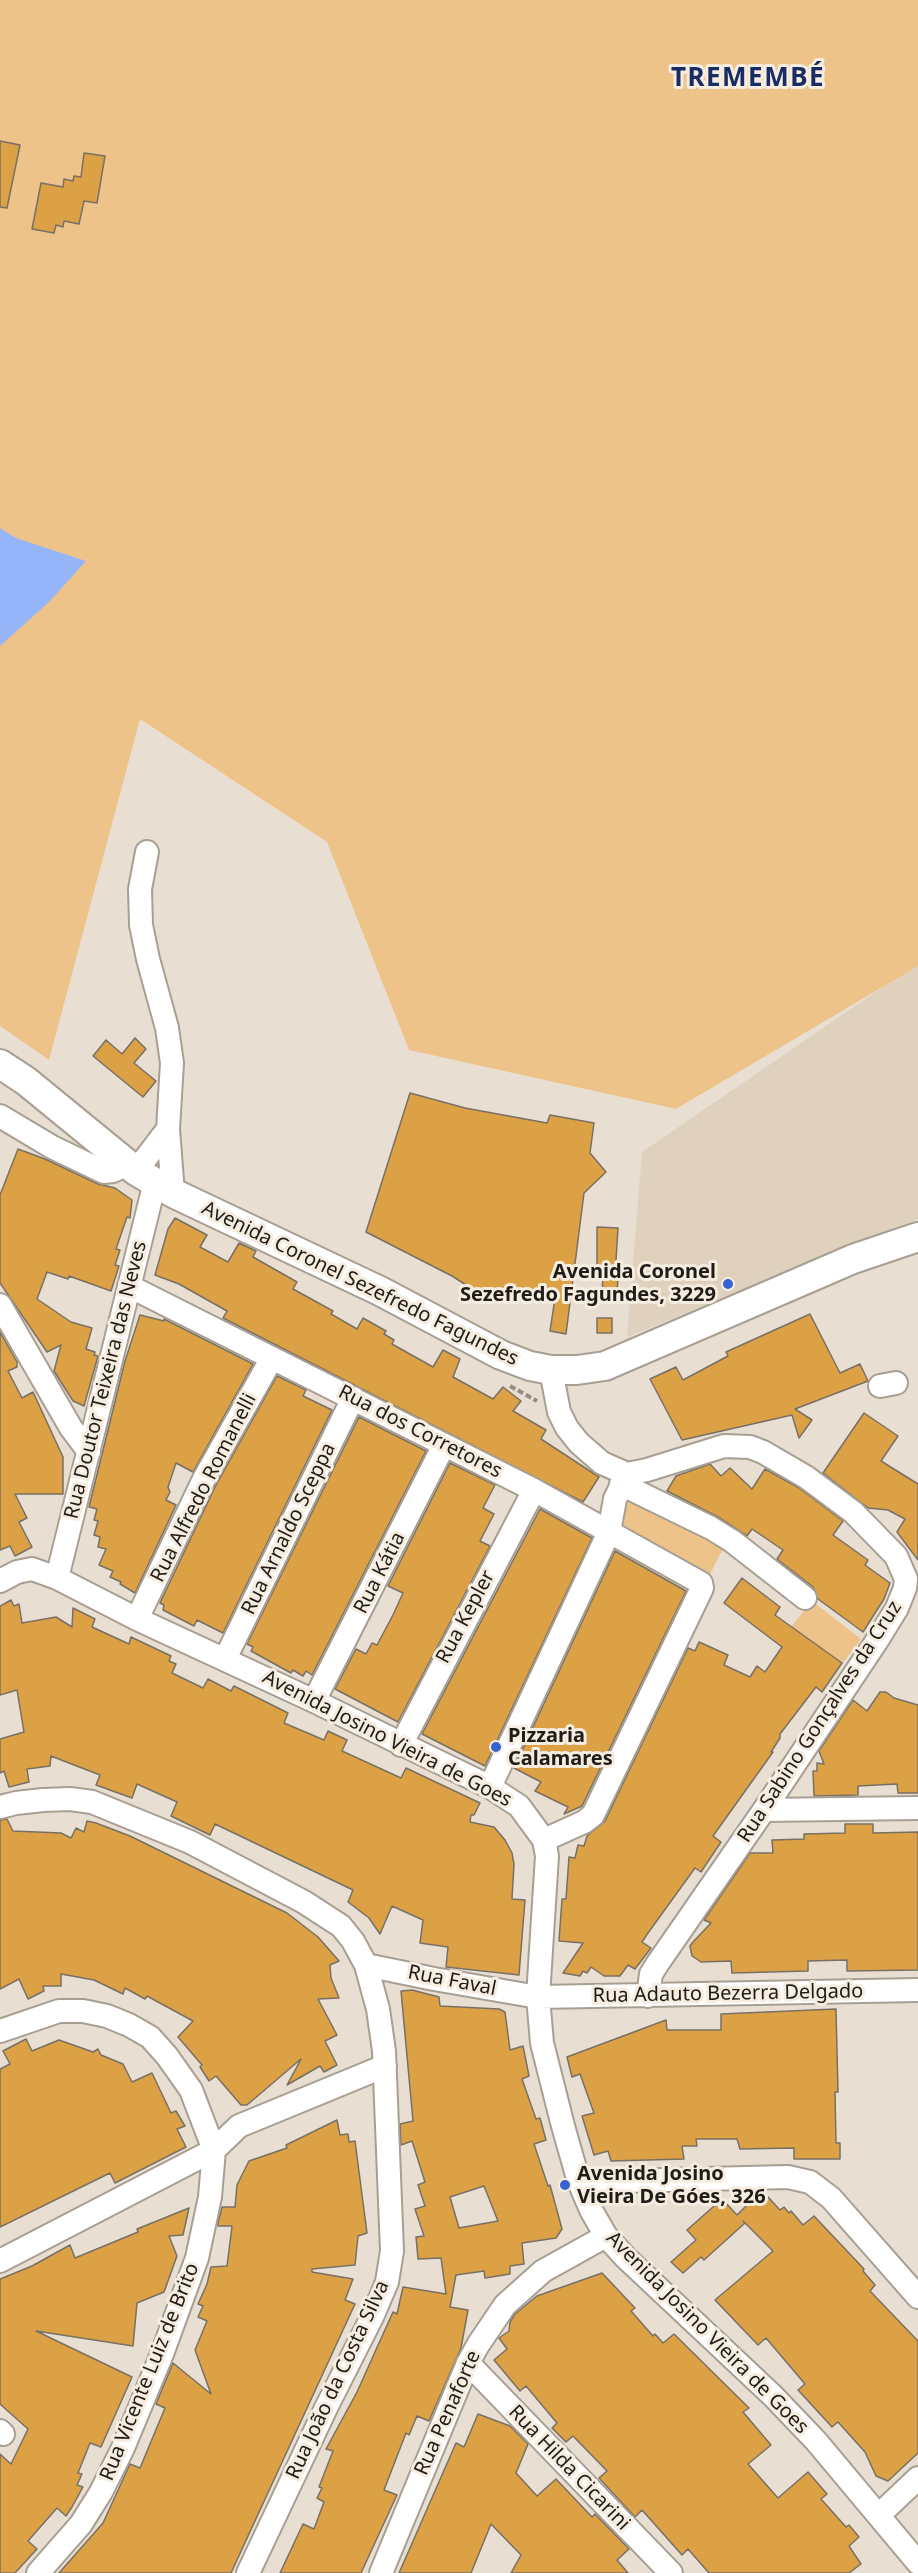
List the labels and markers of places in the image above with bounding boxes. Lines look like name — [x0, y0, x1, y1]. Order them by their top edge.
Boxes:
place label: Avenida Coronel Sezefredo Fagundes, 3229 — [460, 1260, 716, 1307]
marker: Avenida Coronel Sezefredo Fagundes, 3229 — [721, 1277, 735, 1291]
place label: Pizzaria Calamares — [508, 1724, 613, 1771]
marker: Pizzaria Calamares — [489, 1740, 503, 1754]
place label: Avenida Josino Vieira De Góes, 326 — [577, 2162, 766, 2209]
marker: Avenida Josino Vieira De Góes, 326 — [558, 2178, 572, 2192]

